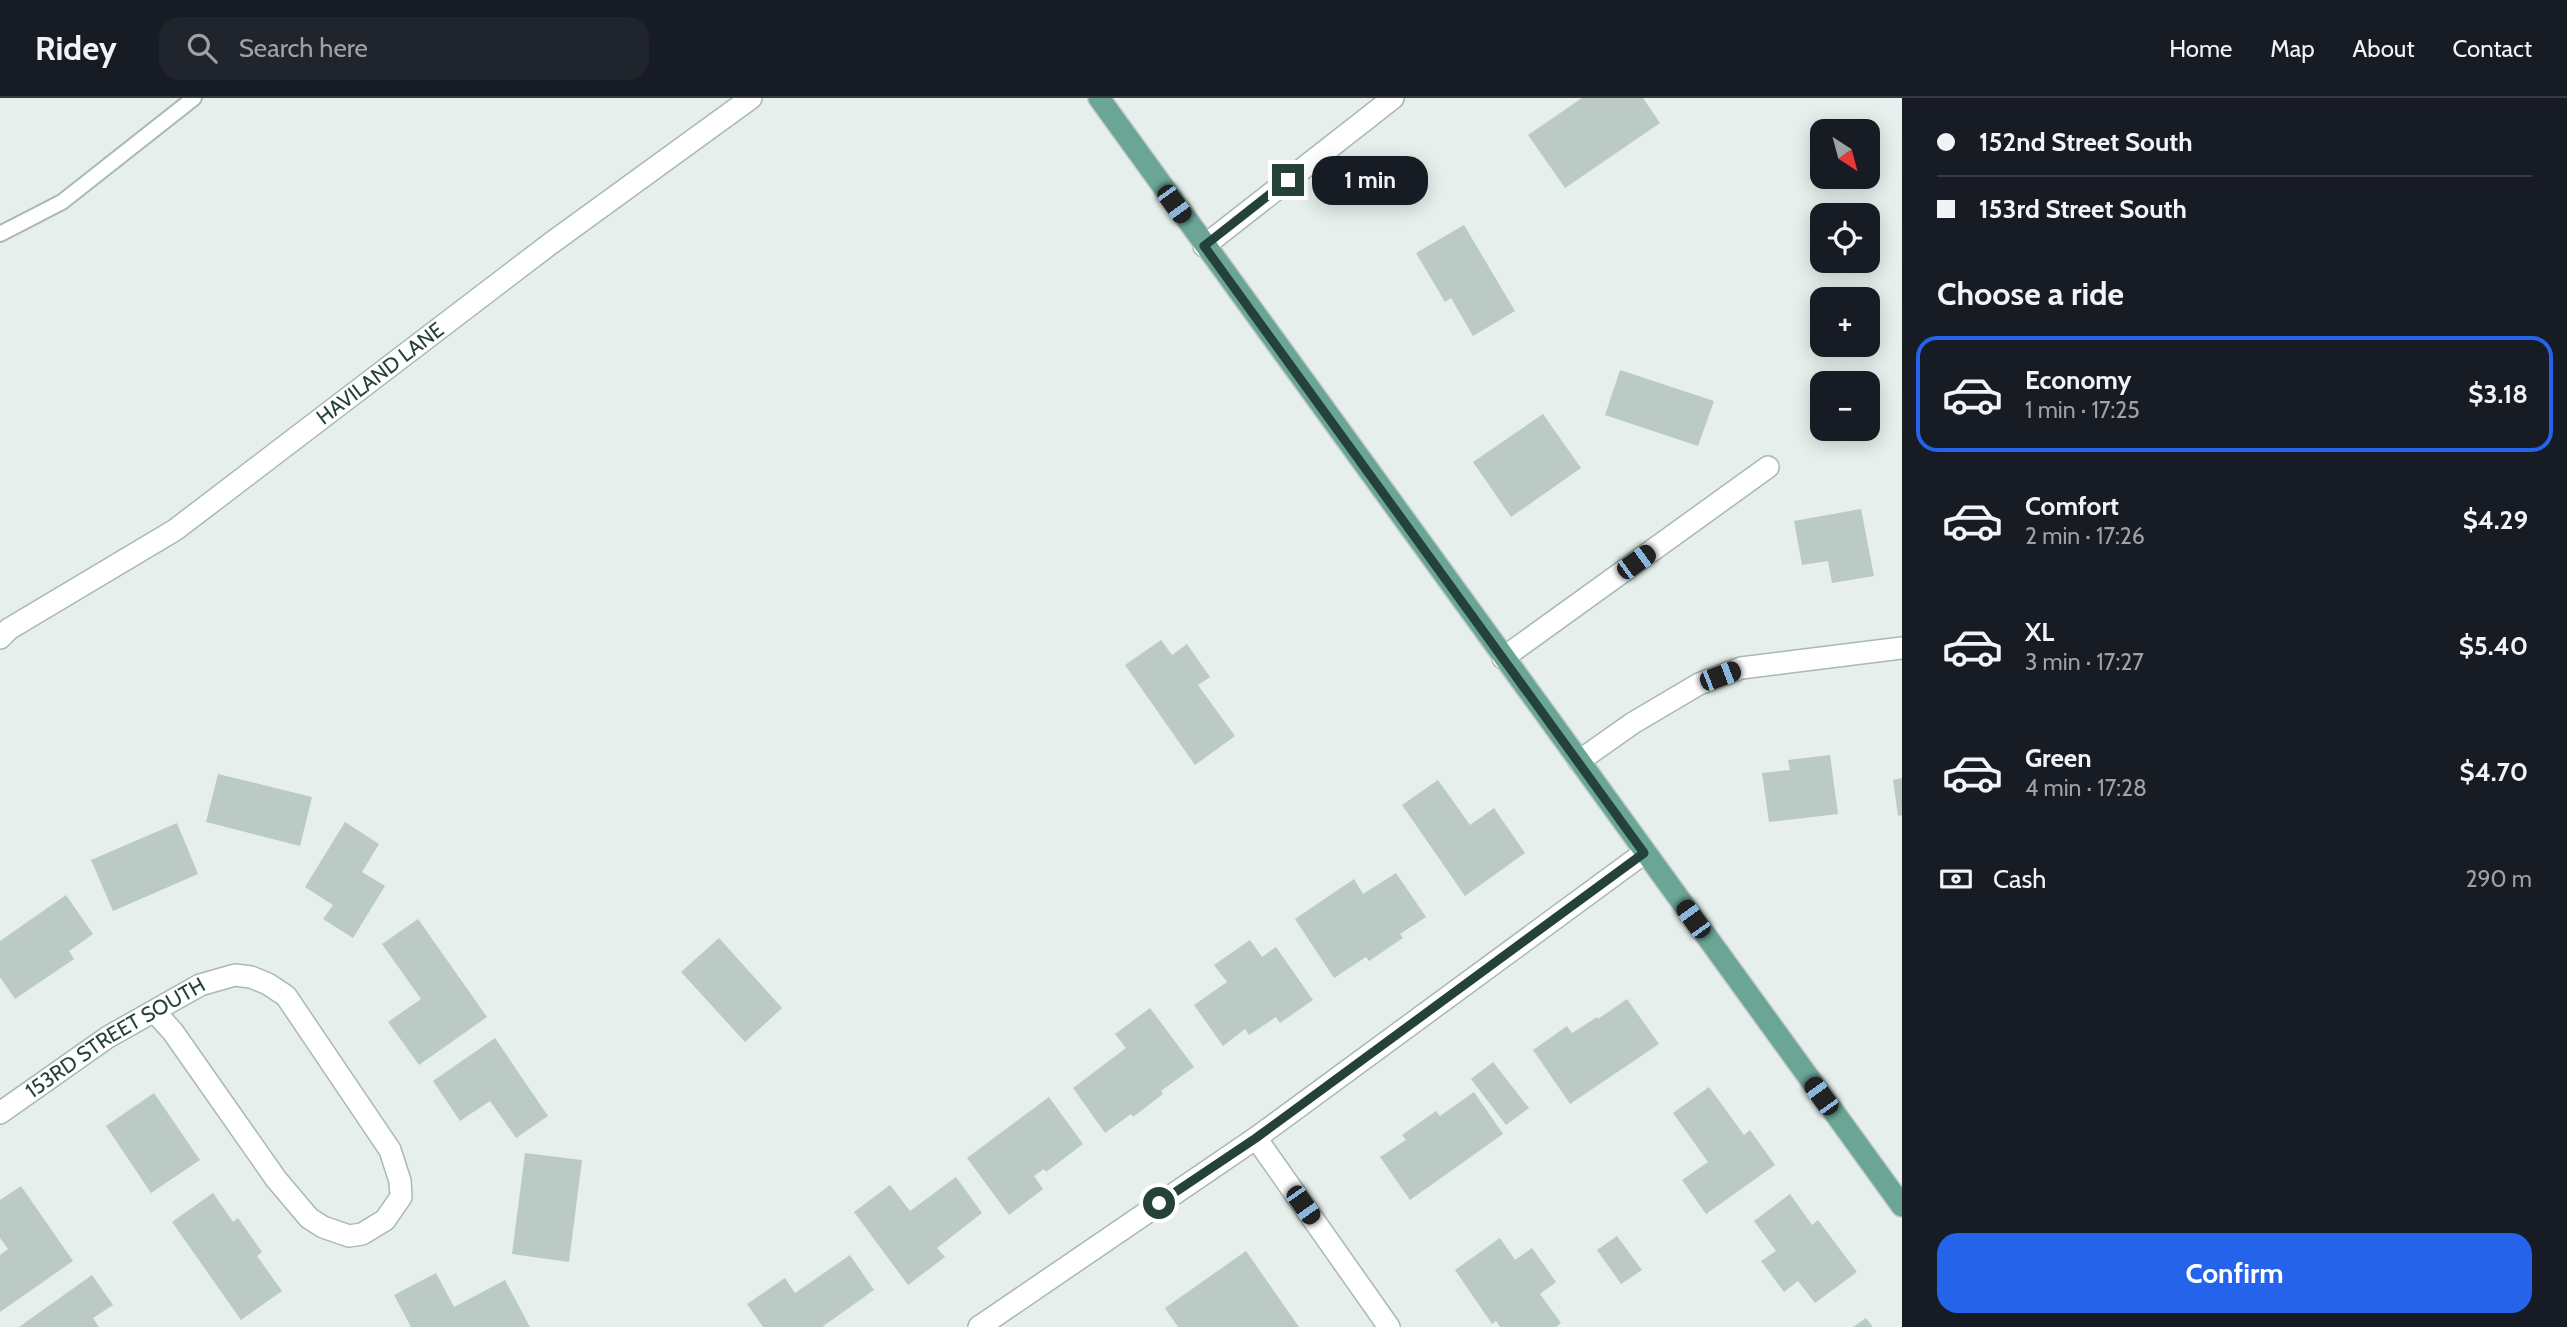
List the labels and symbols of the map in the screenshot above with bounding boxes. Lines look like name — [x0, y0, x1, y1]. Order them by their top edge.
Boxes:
north arrow — [1810, 119, 1880, 189]
callout: 1 min — [1312, 155, 1428, 204]
route end — [1272, 164, 1304, 196]
car — [1154, 181, 1195, 227]
street label: HAVILAND LANE — [311, 317, 448, 430]
car — [1613, 541, 1660, 583]
car — [1697, 659, 1744, 693]
car — [1673, 896, 1714, 942]
street label: 153RD STREET SOUTH — [21, 972, 209, 1103]
car — [1801, 1073, 1842, 1119]
car — [1283, 1182, 1324, 1228]
route start — [1143, 1187, 1175, 1219]

